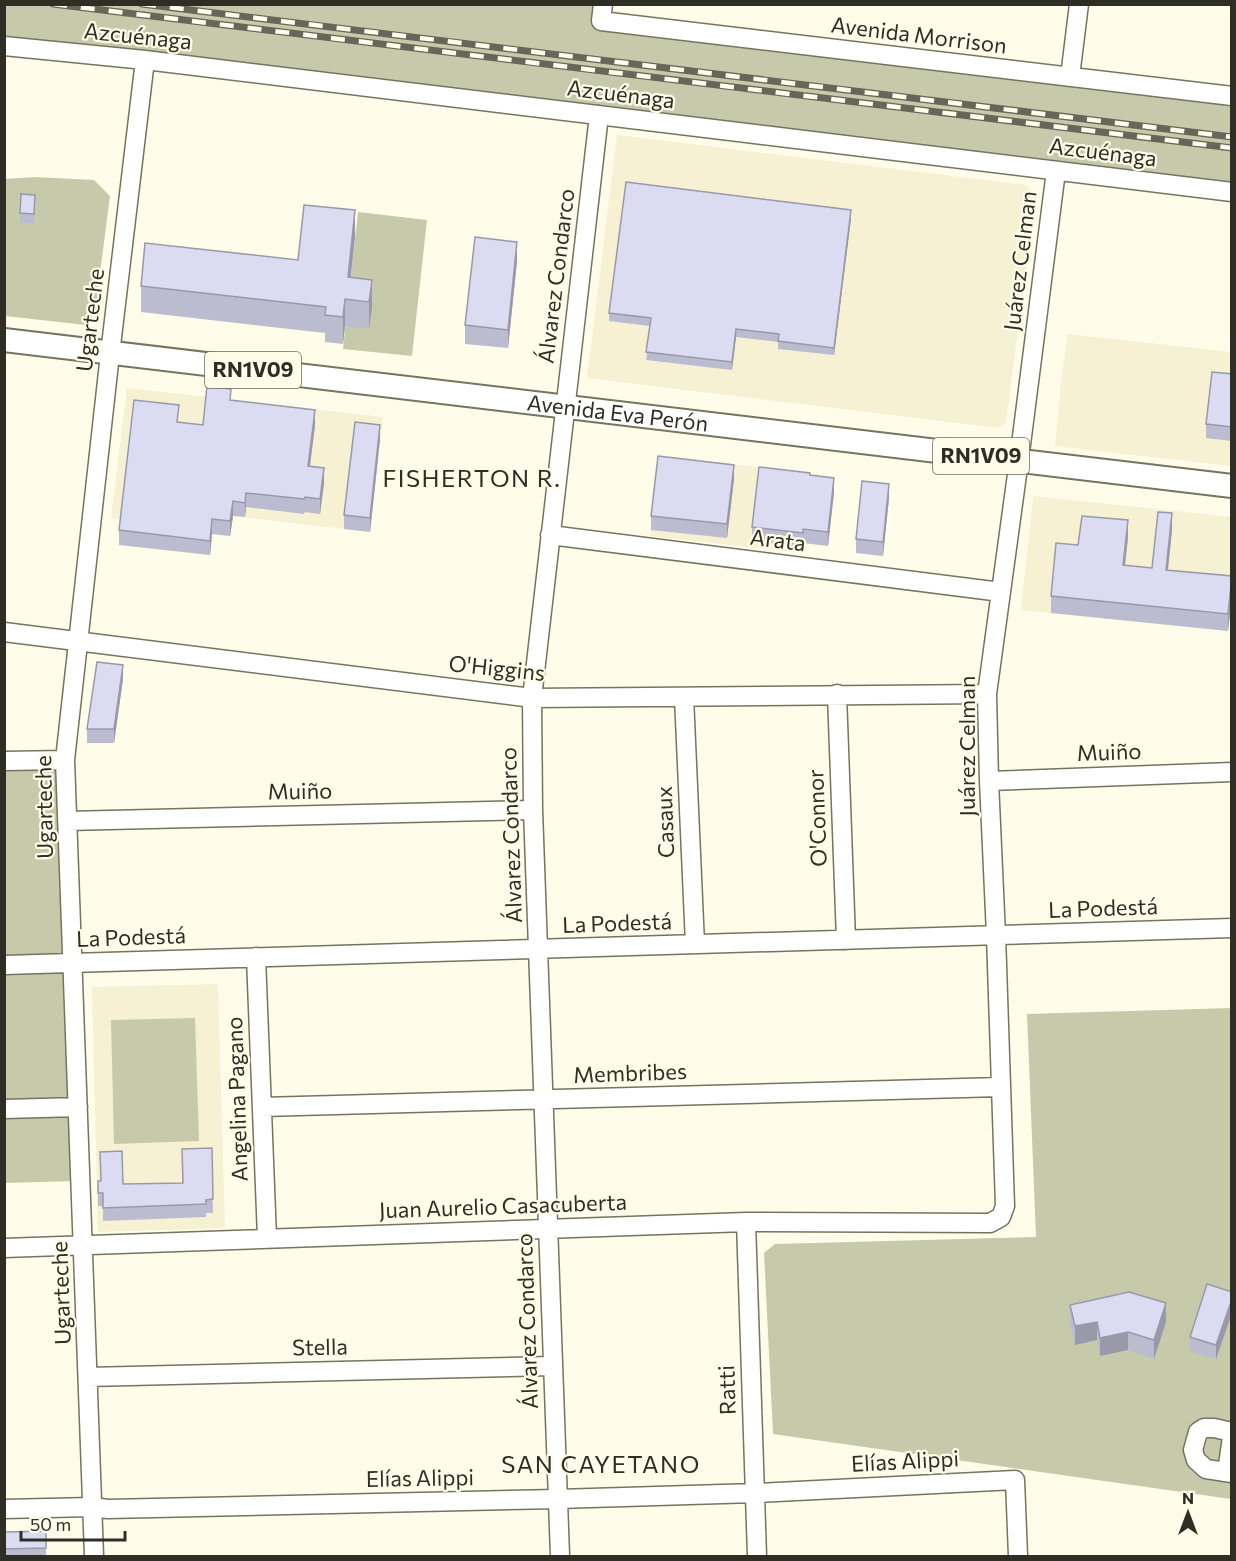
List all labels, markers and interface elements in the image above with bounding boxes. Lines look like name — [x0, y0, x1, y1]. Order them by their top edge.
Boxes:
street label: Avenida Morrison — [830, 10, 1008, 59]
street label: Azcuénaga — [83, 16, 193, 55]
street label: Azcuénaga — [566, 74, 676, 113]
street label: Azcuénaga — [1048, 132, 1158, 171]
street label: Álvarez Condarco — [531, 187, 580, 365]
street label: Juárez Celman — [998, 189, 1041, 332]
street label: Ugarteche — [70, 267, 109, 373]
road number: RN1V09 — [205, 352, 301, 388]
street label: Avenida Eva Perón — [526, 388, 710, 437]
road number: RN1V09 — [933, 438, 1029, 474]
district label: FISHERTON R. — [382, 463, 562, 492]
street label: Arata — [749, 523, 807, 556]
street label: O'Higgins — [448, 649, 547, 686]
street label: Juárez Celman — [953, 676, 980, 816]
street label: Muiño — [1076, 737, 1142, 766]
street label: Álvarez Condarco — [494, 747, 527, 923]
street label: Ugarteche — [29, 755, 58, 859]
street label: O'Connor — [801, 768, 832, 867]
street label: Muiño — [267, 776, 333, 805]
street label: Casaux — [650, 785, 679, 859]
street label: La Podestá — [1048, 892, 1158, 923]
street label: La Podestá — [562, 907, 672, 938]
street label: La Podestá — [76, 921, 186, 952]
street label: Angelina Pagano — [220, 1016, 253, 1182]
street label: Membribes — [573, 1057, 687, 1088]
street label: Juan Aurelio Casacuberta — [379, 1188, 627, 1223]
street label: Álvarez Condarco — [510, 1233, 543, 1409]
street label: Ugarteche — [45, 1241, 76, 1345]
street label: Stella — [292, 1333, 348, 1360]
street label: Ratti — [712, 1365, 741, 1415]
street label: Elías Alippi — [850, 1444, 960, 1477]
district label: SAN CAYETANO — [501, 1449, 701, 1478]
street label: Elías Alippi — [366, 1463, 474, 1492]
north arrow — [1158, 1483, 1218, 1543]
text: N — [1182, 1488, 1194, 1507]
scale bar — [21, 1504, 124, 1542]
text: 50 m — [30, 1513, 71, 1535]

